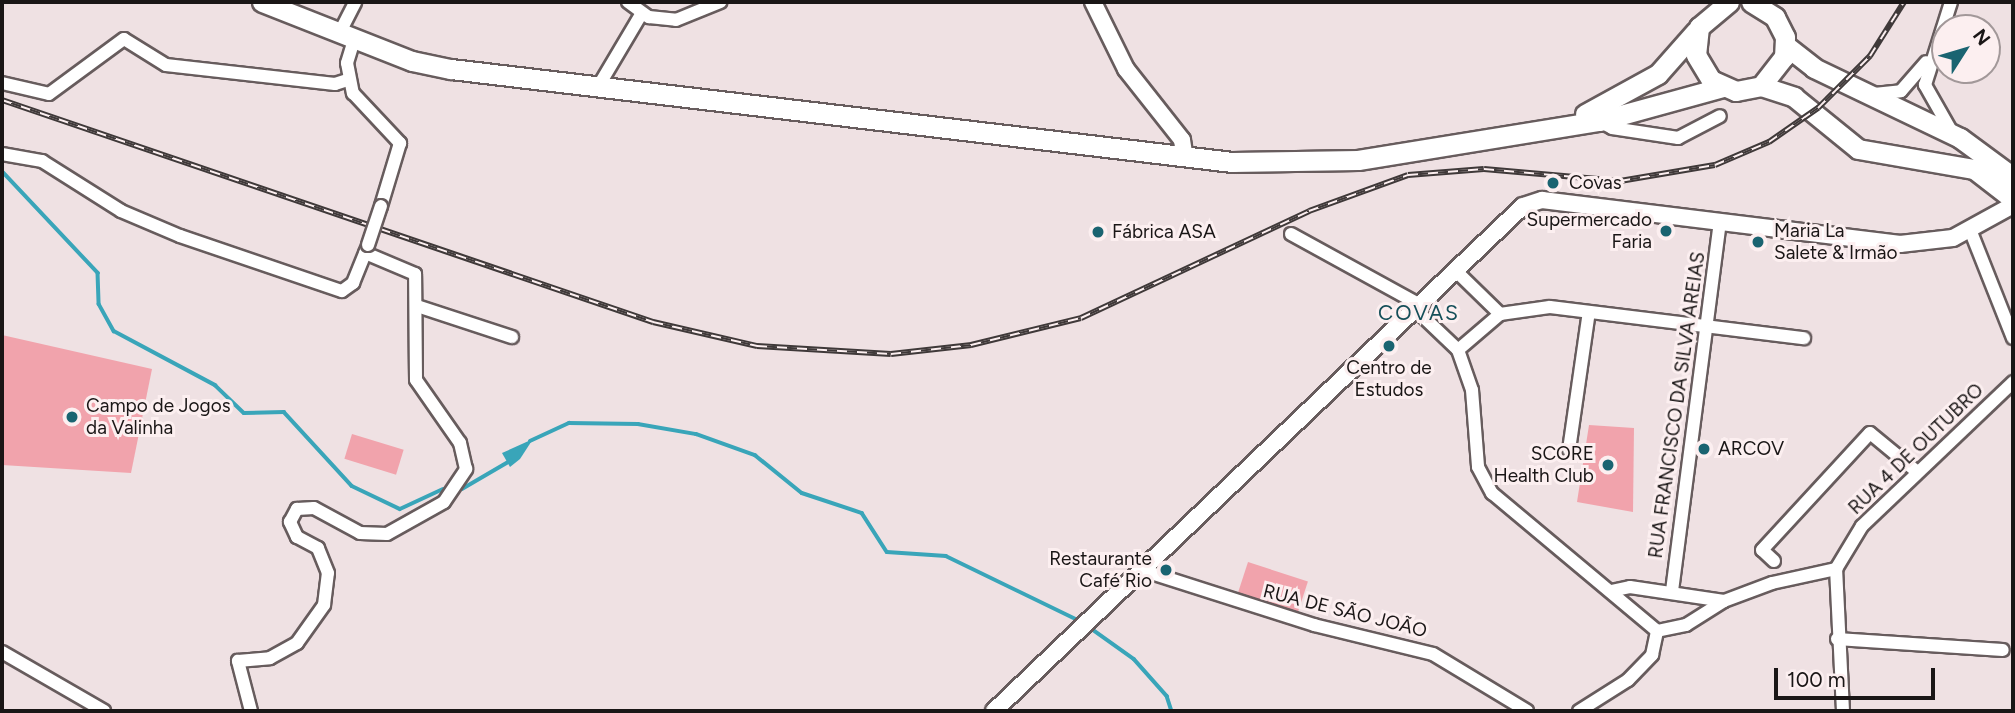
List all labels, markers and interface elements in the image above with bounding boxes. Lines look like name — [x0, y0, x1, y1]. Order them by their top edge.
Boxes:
north arrow — [1931, 14, 2001, 84]
text: N — [1968, 24, 1995, 50]
place label: Covas — [1569, 172, 1622, 194]
marker: Covas — [1543, 173, 1563, 193]
place label: Supermercado Faria — [1527, 209, 1652, 253]
place label: Maria La Salete & Irmão — [1774, 220, 1897, 264]
place label: Fábrica ASA — [1112, 221, 1216, 243]
marker: Supermercado Faria — [1658, 223, 1674, 239]
marker: Fábrica ASA — [1090, 224, 1106, 240]
marker: Maria La Salete & Irmão — [1748, 232, 1768, 252]
street label: RUA FRANCISCO DA SILVA AREIAS — [1644, 250, 1710, 560]
district label: COVAS — [1379, 300, 1459, 326]
marker: Centro de Estudos — [1381, 338, 1397, 354]
place label: Centro de Estudos — [1346, 357, 1432, 401]
street label: RUA 4 DE OUTUBRO — [1844, 379, 1988, 519]
place label: Campo de Jogos da Valinha — [86, 395, 231, 439]
marker: Campo de Jogos da Valinha — [64, 409, 80, 425]
place label: ARCOV — [1718, 438, 1784, 460]
marker: ARCOV — [1696, 441, 1712, 457]
place label: SCORE Health Club — [1493, 443, 1594, 487]
marker: SCORE Health Club — [1600, 457, 1616, 473]
place label: Restaurante Café Rio — [1049, 548, 1152, 592]
marker: Restaurante Café Rio — [1158, 562, 1174, 578]
street label: RUA DE SÃO JOÃO — [1261, 580, 1429, 642]
scale bar — [1777, 654, 1938, 698]
text: 100 m — [1787, 667, 1846, 692]

